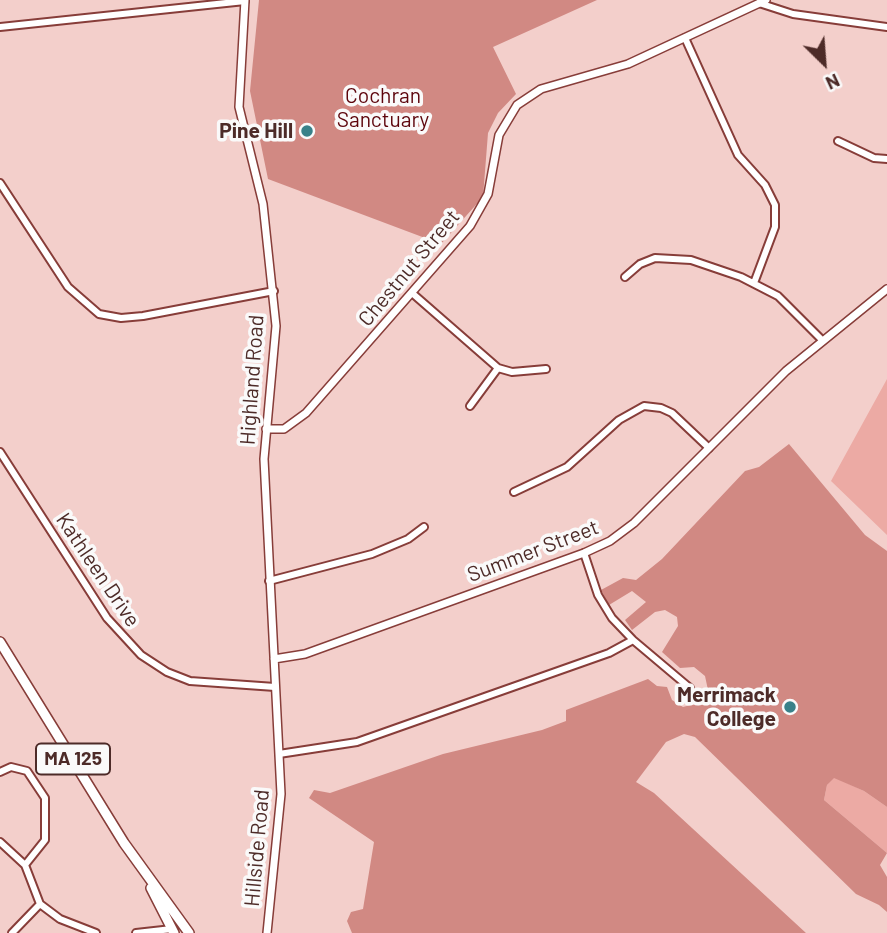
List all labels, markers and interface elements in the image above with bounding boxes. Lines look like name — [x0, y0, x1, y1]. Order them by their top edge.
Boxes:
north arrow — [789, 28, 859, 98]
text: N — [823, 69, 844, 96]
park label: Cochran Sanctuary — [337, 83, 429, 133]
place label: Pine Hill — [219, 118, 293, 144]
marker: Pine Hill — [299, 123, 315, 139]
street label: Chestnut Street — [353, 205, 465, 331]
street label: Highland Road — [235, 314, 269, 446]
street label: Kathleen Drive — [51, 508, 145, 632]
street label: Summer Street — [464, 514, 602, 588]
place label: Merrimack College — [677, 682, 776, 732]
marker: Merrimack College — [782, 699, 798, 715]
road number: MA 125 — [36, 744, 110, 774]
street label: Hillside Road — [239, 788, 275, 908]

